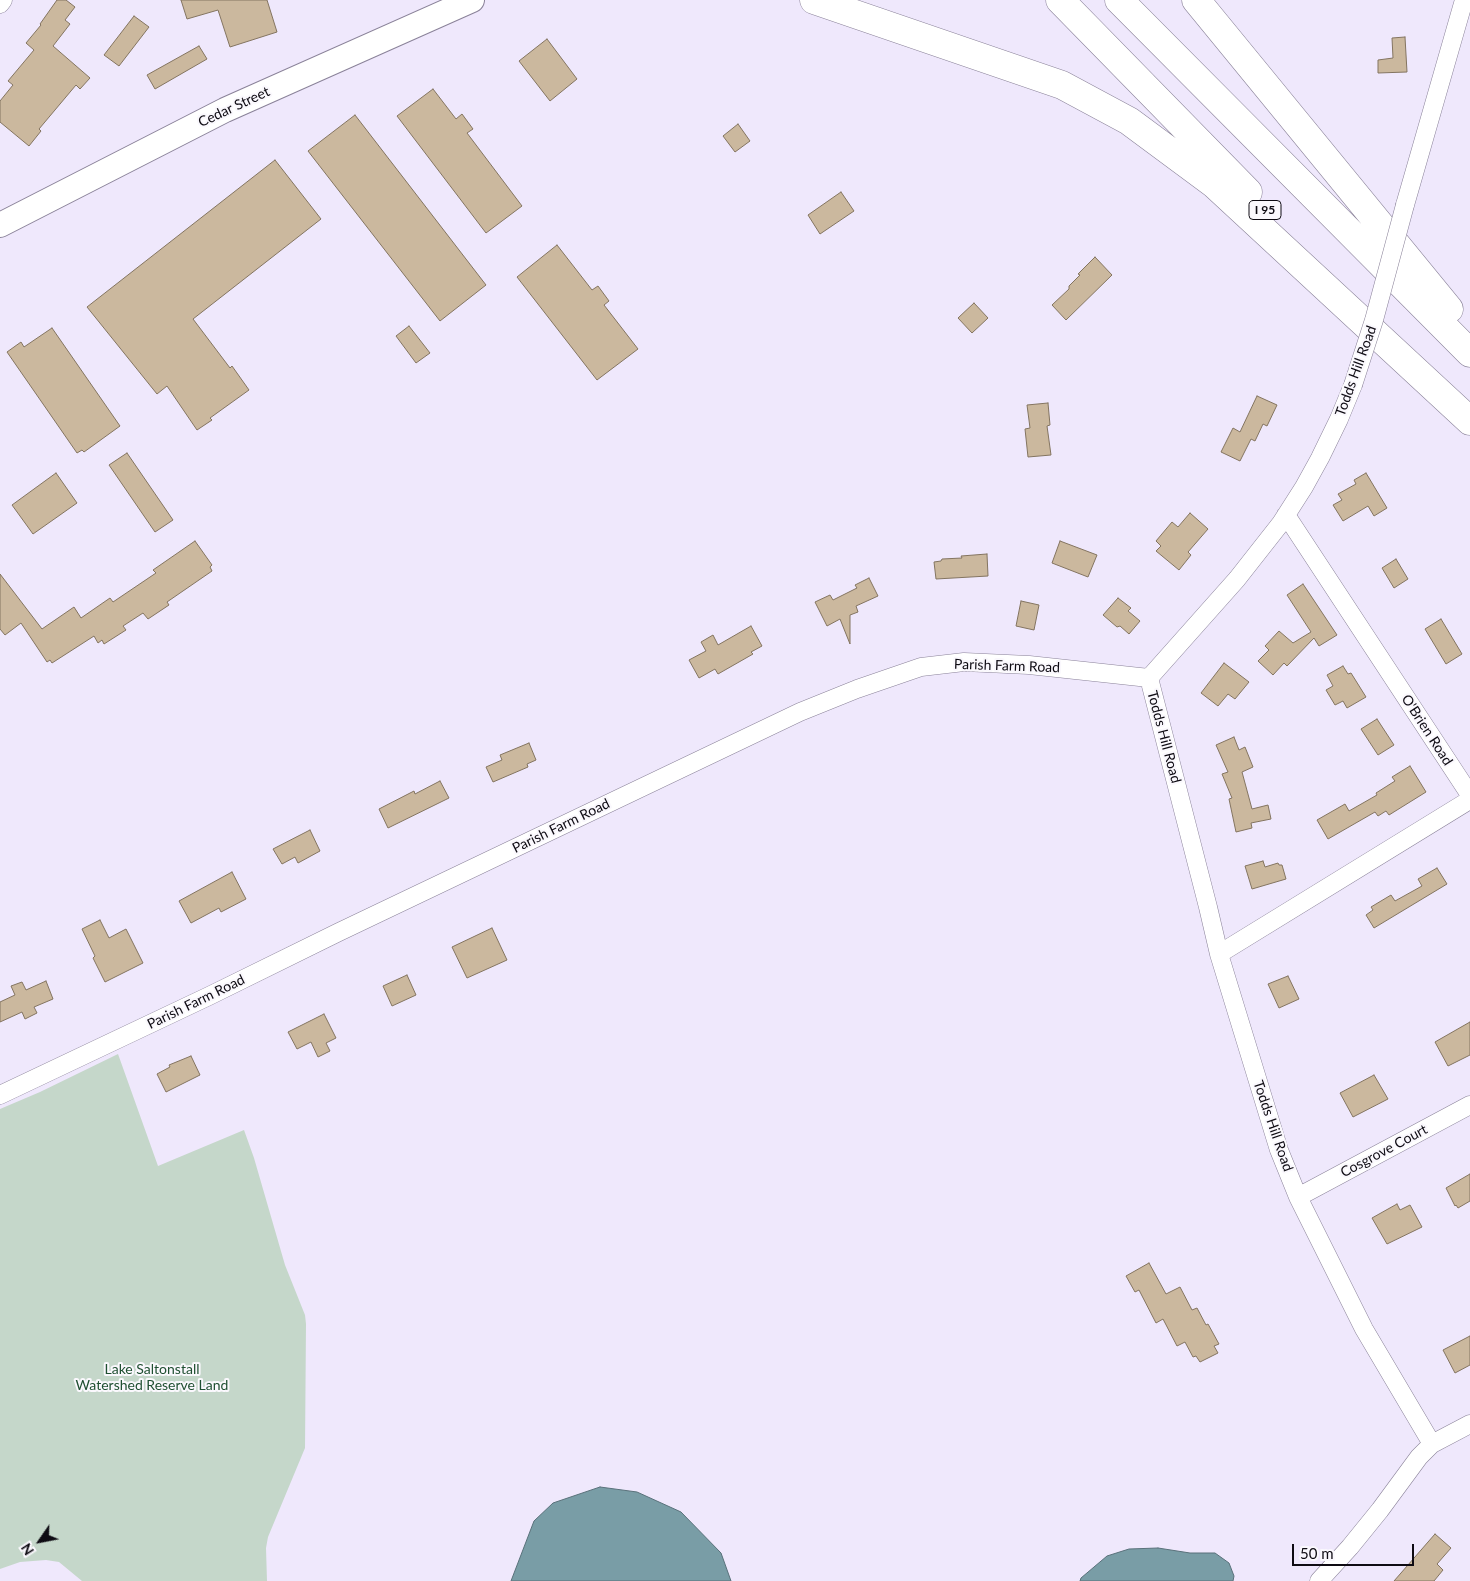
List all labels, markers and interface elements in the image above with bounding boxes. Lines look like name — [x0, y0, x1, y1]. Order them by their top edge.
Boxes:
street label: Cedar Street — [196, 83, 272, 131]
road number: I 95 — [1249, 200, 1281, 220]
street label: Todds Hill Road — [1332, 323, 1380, 419]
street label: Parish Farm Road — [954, 656, 1060, 676]
street label: Todds Hill Road — [1144, 689, 1184, 785]
street label: O'Brien Road — [1398, 691, 1456, 769]
street label: Parish Farm Road — [510, 795, 612, 857]
street label: Parish Farm Road — [145, 971, 247, 1033]
street label: Todds Hill Road — [1250, 1078, 1296, 1174]
street label: Cosgrove Court — [1338, 1121, 1430, 1181]
park label: Lake Saltonstall Watershed Reserve Land — [76, 1361, 228, 1394]
north arrow — [15, 1516, 65, 1566]
scale bar — [1295, 1534, 1418, 1566]
text: N — [17, 1540, 37, 1559]
text: 50 m — [1300, 1544, 1334, 1562]

